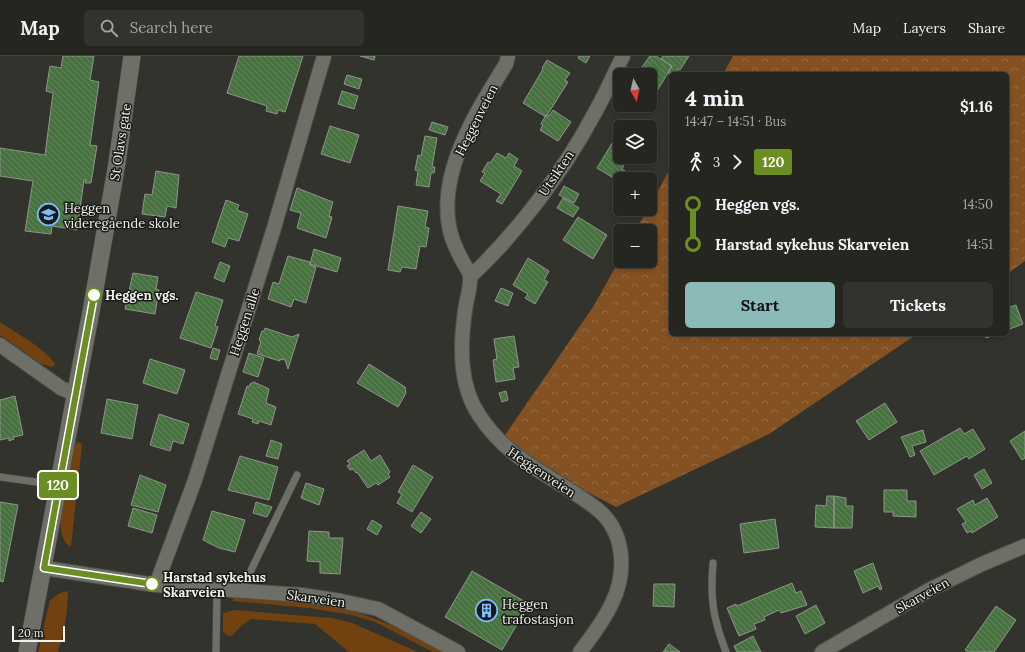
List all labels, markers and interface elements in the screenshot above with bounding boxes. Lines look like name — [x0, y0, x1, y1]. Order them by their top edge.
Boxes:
search box — [84, 10, 364, 46]
text: Map — [20, 16, 60, 40]
icon: search — [98, 17, 120, 39]
text: Search here — [130, 18, 213, 37]
text: Map — [853, 19, 881, 37]
text: Layers — [903, 19, 946, 37]
text: Share — [968, 19, 1005, 37]
north arrow — [613, 68, 657, 112]
map controls — [613, 68, 657, 268]
street label: Heggenveien — [451, 81, 502, 159]
text: 4 min — [685, 84, 744, 112]
text: $1.16 — [960, 97, 993, 116]
street label: St Olavs gate — [106, 102, 135, 182]
text: 14:47 – 14:51 · Bus — [685, 113, 786, 130]
button: layers — [613, 120, 657, 164]
street label: Utsikten — [535, 147, 578, 199]
icon: walk — [685, 151, 707, 173]
icon: forward — [726, 151, 748, 173]
text: 120 — [762, 153, 784, 171]
text: 3 — [713, 154, 720, 171]
button: + — [613, 172, 657, 216]
text: Heggen vgs. — [715, 195, 800, 214]
text: 14:50 — [963, 196, 993, 213]
place label: Heggen videregående skole — [64, 200, 180, 232]
school or university icon: Heggen videregående skole — [36, 202, 62, 228]
button: − — [613, 224, 657, 268]
text: Harstad sykehus Skarveien — [715, 235, 909, 254]
text: 14:51 — [966, 236, 993, 253]
button: Start — [685, 282, 835, 328]
button: Tickets — [843, 282, 993, 328]
street label: Heggen alle — [226, 286, 263, 358]
marker: Heggen vgs. — [86, 287, 102, 303]
place label: Heggen vgs. — [105, 287, 179, 304]
street label: Heggenveien — [505, 444, 579, 501]
line badge: 120 — [35, 472, 81, 498]
text: 120 — [47, 476, 69, 494]
place label: Harstad sykehus Skarveien — [163, 569, 266, 601]
street label: Skarveien — [892, 574, 952, 617]
marker: Harstad sykehus Skarveien — [144, 576, 160, 592]
street label: Skarveien — [286, 586, 346, 611]
place label: Heggen trafostasjon — [502, 596, 574, 628]
building icon: Heggen trafostasjon — [474, 598, 500, 624]
scale bar — [12, 624, 65, 643]
text: 20 m — [18, 626, 43, 640]

